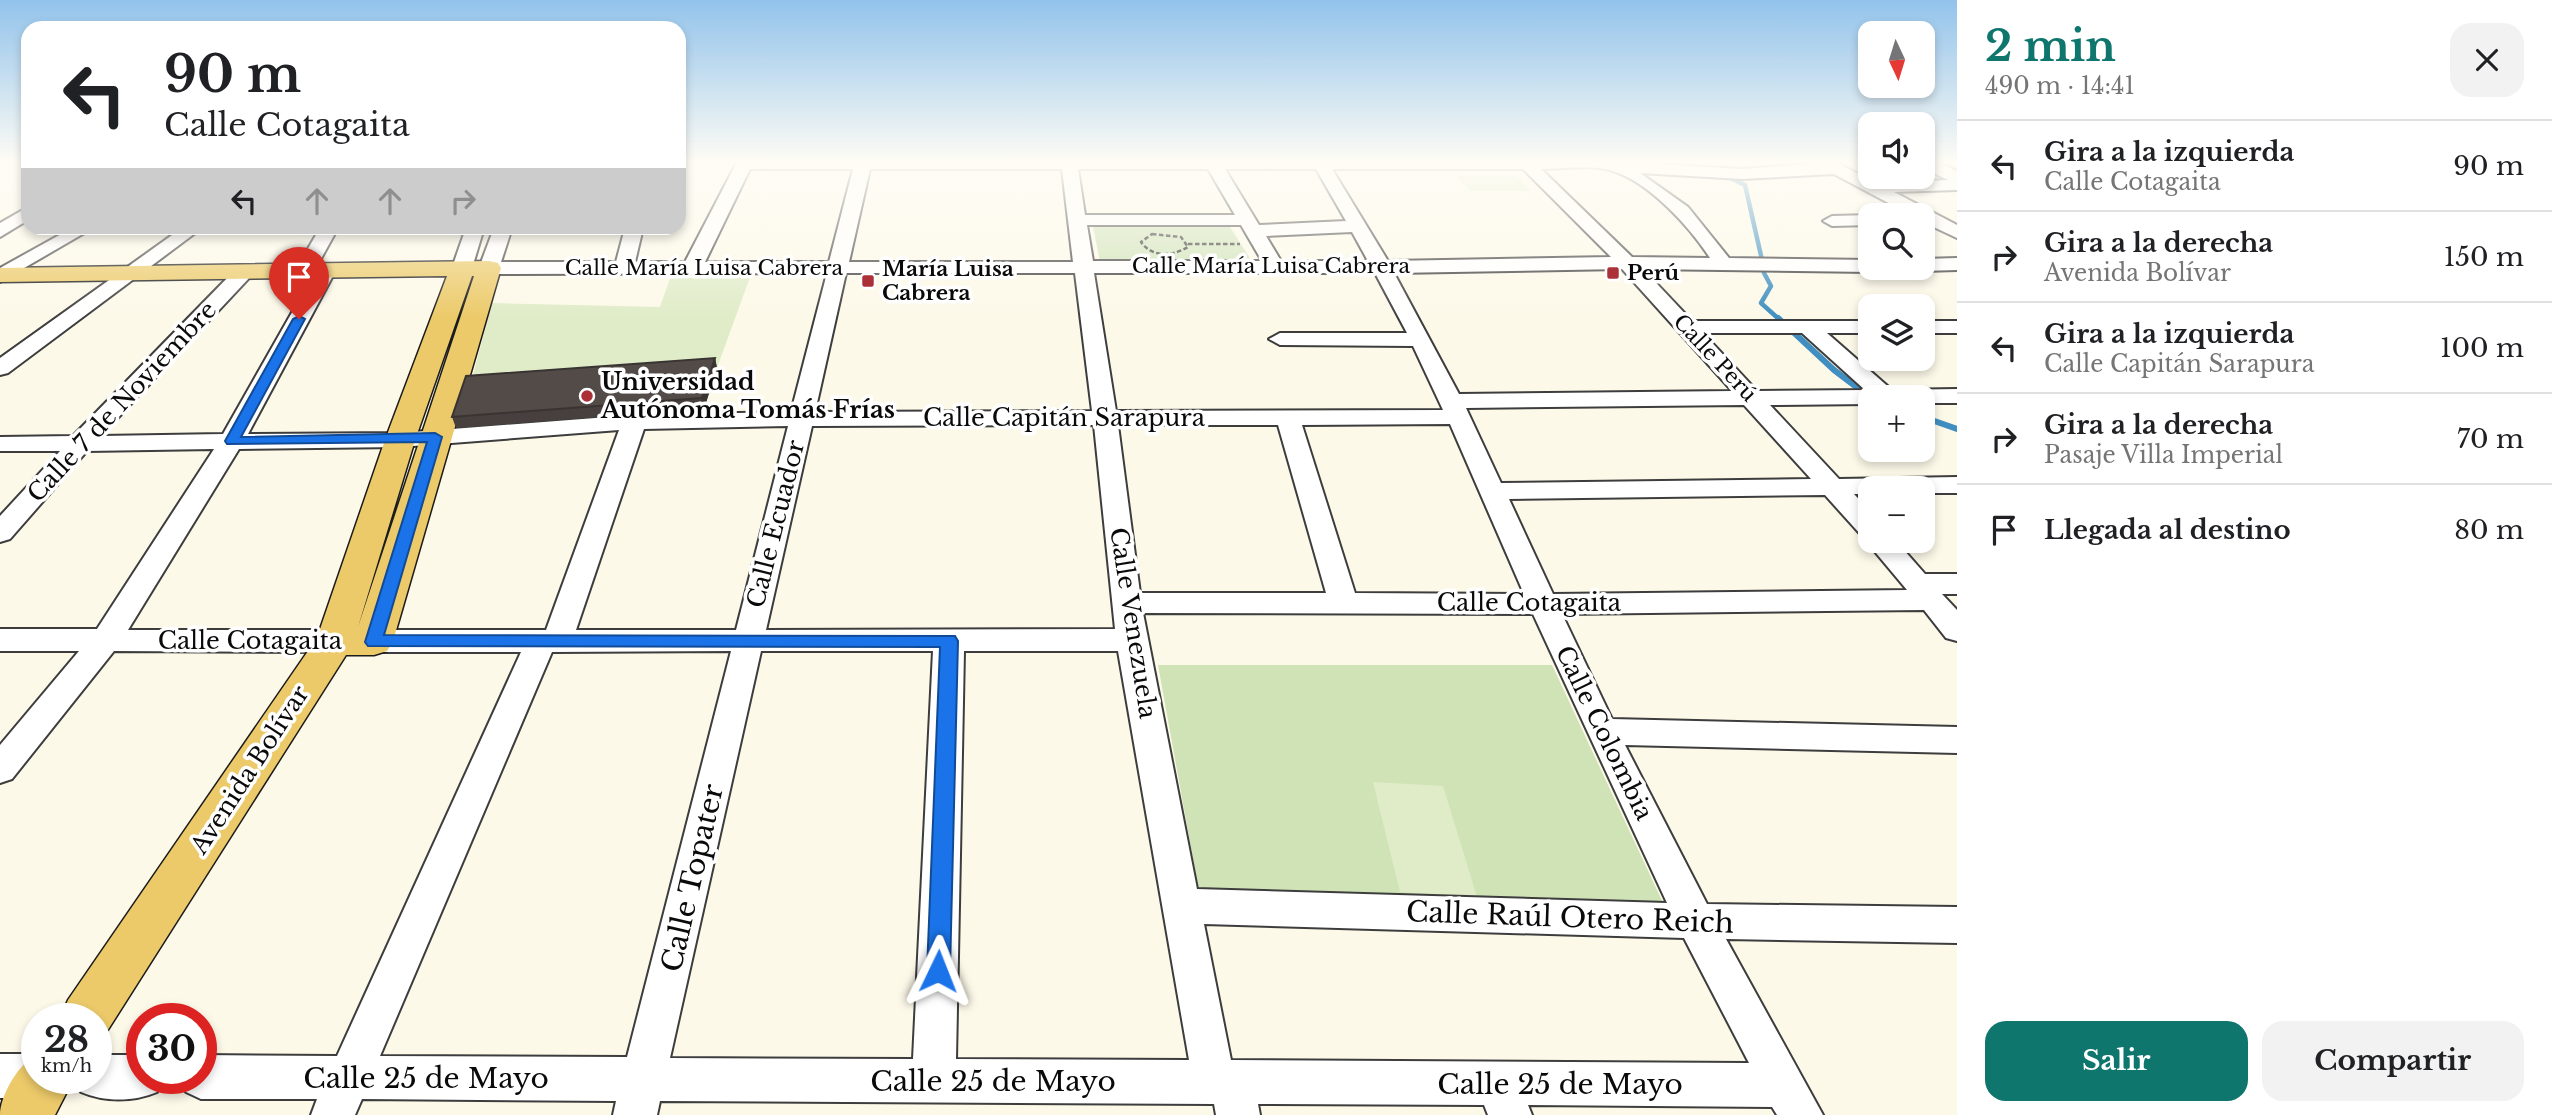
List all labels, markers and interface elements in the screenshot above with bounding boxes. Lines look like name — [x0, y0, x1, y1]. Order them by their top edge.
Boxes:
text: 2 min — [1985, 20, 2116, 72]
north arrow — [1858, 21, 1936, 98]
map controls — [1858, 21, 1935, 553]
button: close — [2450, 23, 2524, 97]
text: 90 m — [164, 44, 301, 105]
icon: left — [49, 49, 140, 140]
text: 490 m · 14:41 — [1985, 72, 2135, 100]
text: Calle Cotagaita — [164, 105, 410, 145]
button: sound — [1858, 112, 1935, 189]
text: Gira a la izquierda — [2044, 136, 2294, 168]
icon: left — [1985, 147, 2023, 185]
text: 90 m — [2453, 150, 2524, 182]
text: Calle Cotagaita — [2044, 168, 2221, 196]
icon: left — [225, 182, 263, 220]
icon: ahead — [298, 182, 336, 220]
icon: ahead — [371, 182, 409, 220]
icon: right — [444, 182, 482, 220]
button: search — [1858, 203, 1935, 280]
text: Gira a la derecha — [2044, 227, 2273, 259]
icon: right — [1985, 238, 2023, 276]
text: 150 m — [2444, 241, 2524, 273]
pin — [269, 247, 329, 319]
street label: Calle María Luisa Cabrera — [1132, 253, 1411, 279]
street label: Calle María Luisa Cabrera — [565, 255, 844, 281]
place label: María Luisa Cabrera — [882, 256, 1014, 306]
icon: arrive — [280, 258, 318, 296]
text: Avenida Bolívar — [2044, 259, 2231, 287]
place label: Perú — [1627, 260, 1679, 286]
marker: Perú — [1605, 265, 1621, 281]
marker: María Luisa Cabrera — [860, 273, 876, 289]
button: layers — [1858, 294, 1935, 371]
street label: Calle 7 de Noviembre — [21, 295, 222, 508]
street label: Calle Perú — [1668, 309, 1762, 407]
text: Gira a la izquierda — [2044, 318, 2294, 350]
icon: left — [1985, 329, 2023, 367]
text: 100 m — [2440, 332, 2524, 364]
text: Calle Capitán Sarapura — [2044, 350, 2314, 378]
place label: Universidad Autónoma Tomás Frías — [600, 367, 895, 424]
button: + — [1858, 385, 1935, 462]
marker: Universidad Autónoma Tomás Frías — [579, 388, 595, 404]
street label: Calle Capitán Sarapura — [923, 403, 1206, 432]
text: Gira a la derecha — [2044, 409, 2273, 441]
icon: right — [1985, 420, 2023, 458]
text: 70 m — [2457, 423, 2524, 455]
street label: Calle Ecuador — [741, 436, 810, 611]
text: Pasaje Villa Imperial — [2044, 441, 2283, 469]
button: − — [1858, 476, 1935, 553]
icon: arrive — [1985, 511, 2023, 549]
text: Llegada al destino — [2044, 514, 2291, 546]
text: 80 m — [2454, 514, 2524, 546]
street label: Calle Venezuela — [1104, 525, 1163, 721]
street label: Calle Cotagaita — [1437, 588, 1622, 617]
street label: Calle Cotagaita — [158, 626, 343, 655]
street label: Calle Colombia — [1550, 641, 1659, 825]
street label: Avenida Bolívar — [184, 680, 315, 860]
street label: Calle Topater — [654, 780, 731, 975]
street label: Calle Raúl Otero Reich — [1405, 894, 1734, 941]
position arrow — [901, 934, 975, 1008]
speed limit sign: 30 — [126, 1003, 217, 1094]
text: 28 — [44, 1018, 89, 1061]
button: Salir — [1985, 1021, 2248, 1101]
button: Compartir — [2262, 1021, 2524, 1101]
text: km/h — [41, 1055, 92, 1077]
street label: Calle 25 de Mayo — [303, 1061, 549, 1096]
street label: Calle 25 de Mayo — [870, 1064, 1116, 1099]
street label: Calle 25 de Mayo — [1437, 1067, 1683, 1102]

